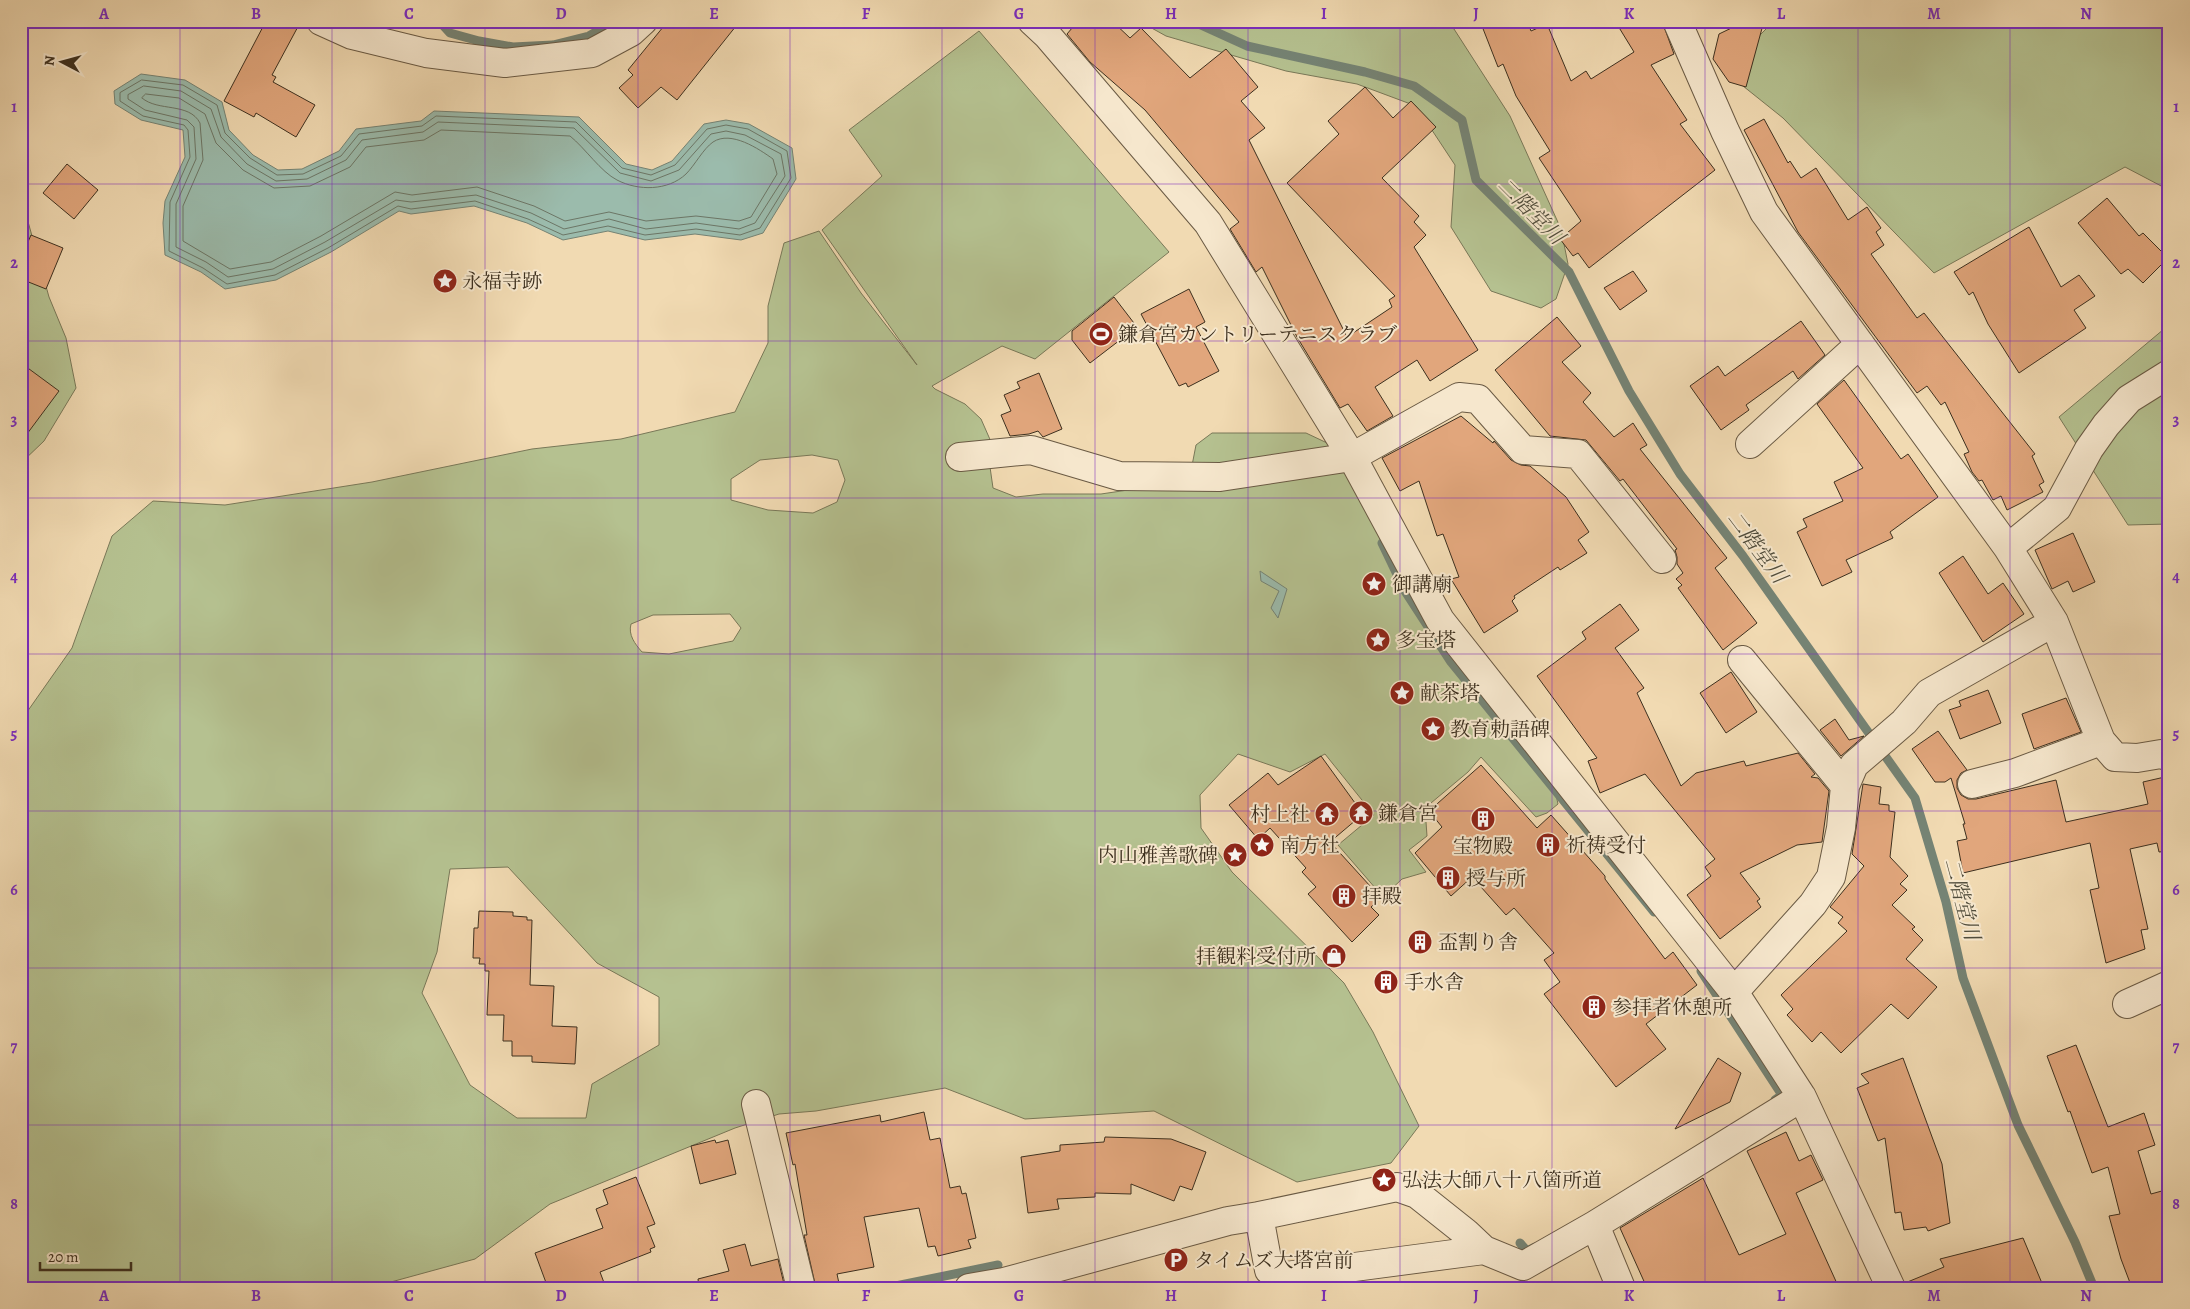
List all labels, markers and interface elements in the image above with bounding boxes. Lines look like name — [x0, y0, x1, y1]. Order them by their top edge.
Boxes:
text: A — [98, 3, 110, 25]
text: B — [251, 3, 261, 25]
text: C — [404, 3, 414, 25]
text: D — [555, 3, 567, 25]
text: E — [709, 3, 719, 25]
text: F — [862, 3, 871, 25]
text: G — [1014, 3, 1024, 25]
text: H — [1165, 3, 1177, 25]
text: I — [1321, 3, 1327, 25]
text: J — [1473, 3, 1479, 25]
text: K — [1624, 3, 1635, 25]
text: L — [1777, 3, 1786, 25]
text: M — [1927, 3, 1941, 25]
text: N — [2080, 3, 2092, 25]
north arrow — [38, 38, 88, 88]
text: N — [40, 55, 60, 67]
text: 1 — [11, 96, 17, 118]
text: 1 — [2173, 96, 2179, 118]
water label: 二階堂川 — [1491, 171, 1572, 252]
text: 2 — [10, 252, 18, 274]
text: 2 — [2172, 252, 2180, 274]
place icon: 永福寺跡 — [432, 268, 458, 294]
place label: 永福寺跡 — [462, 268, 542, 295]
sports icon: 鎌倉宮カントリーテニスクラブ — [1088, 321, 1114, 347]
place label: 鎌倉宮カントリーテニスクラブ — [1118, 321, 1397, 348]
text: 3 — [11, 409, 18, 431]
text: 3 — [2173, 409, 2180, 431]
water label: 二階堂川 — [1721, 505, 1795, 591]
text: 4 — [10, 566, 18, 588]
text: 4 — [2172, 566, 2180, 588]
place icon: 御講廟 — [1361, 571, 1387, 597]
place label: 御講廟 — [1392, 571, 1452, 598]
place icon: 多宝塔 — [1365, 627, 1391, 653]
place label: 多宝塔 — [1396, 627, 1456, 654]
place icon: 献茶塔 — [1389, 680, 1415, 706]
place label: 献茶塔 — [1420, 680, 1480, 707]
place icon: 教育勅語碑 — [1420, 716, 1446, 742]
place label: 教育勅語碑 — [1450, 716, 1550, 743]
text: 5 — [11, 723, 18, 745]
text: 5 — [2173, 723, 2180, 745]
temple icon: 鎌倉宮 — [1348, 800, 1374, 826]
place label: 鎌倉宮 — [1378, 800, 1438, 827]
place label: 村上社 — [1250, 801, 1310, 828]
temple icon: 村上社 — [1314, 801, 1340, 827]
building icon: 宝物殿 — [1470, 806, 1496, 832]
place icon: 南方社 — [1249, 832, 1275, 858]
place label: 南方社 — [1280, 832, 1340, 859]
building icon: 祈祷受付 — [1535, 832, 1561, 858]
place label: 祈祷受付 — [1566, 832, 1646, 859]
place label: 宝物殿 — [1453, 833, 1513, 860]
place label: 内山雅善歌碑 — [1098, 842, 1218, 869]
place icon: 内山雅善歌碑 — [1222, 842, 1248, 868]
water label: 二階堂川 — [1938, 855, 1987, 945]
building icon: 授与所 — [1435, 865, 1461, 891]
place label: 授与所 — [1466, 865, 1526, 892]
text: 6 — [10, 879, 18, 901]
text: 6 — [2172, 879, 2180, 901]
building icon: 拝殿 — [1331, 883, 1357, 909]
place label: 拝殿 — [1362, 883, 1402, 910]
building icon: 盃割り舎 — [1407, 929, 1433, 955]
place label: 盃割り舎 — [1438, 929, 1518, 956]
place label: 拝観料受付所 — [1196, 943, 1316, 970]
shop icon: 拝観料受付所 — [1321, 943, 1347, 969]
building icon: 手水舎 — [1373, 969, 1399, 995]
place label: 手水舎 — [1404, 969, 1464, 996]
building icon: 参拝者休憩所 — [1581, 994, 1607, 1020]
place label: 参拝者休憩所 — [1612, 994, 1732, 1021]
text: 7 — [11, 1036, 18, 1058]
text: 7 — [2173, 1036, 2180, 1058]
place icon: 弘法大師八十八箇所道 — [1371, 1167, 1397, 1193]
place label: 弘法大師八十八箇所道 — [1402, 1167, 1602, 1194]
text: 8 — [10, 1193, 18, 1215]
text: 8 — [2172, 1193, 2180, 1215]
scale bar — [40, 1239, 131, 1271]
text: 20 m — [48, 1247, 79, 1267]
parking icon: タイムズ大塔宮前 — [1163, 1247, 1189, 1273]
place label: タイムズ大塔宮前 — [1194, 1247, 1354, 1274]
text: A — [98, 1285, 110, 1307]
text: B — [251, 1285, 261, 1307]
text: C — [404, 1285, 414, 1307]
text: D — [555, 1285, 567, 1307]
text: E — [709, 1285, 719, 1307]
text: F — [862, 1285, 871, 1307]
text: G — [1014, 1285, 1024, 1307]
text: H — [1165, 1285, 1177, 1307]
text: I — [1321, 1285, 1327, 1307]
text: J — [1473, 1285, 1479, 1307]
text: K — [1624, 1285, 1635, 1307]
text: L — [1777, 1285, 1786, 1307]
text: M — [1927, 1285, 1941, 1307]
text: N — [2080, 1285, 2092, 1307]

